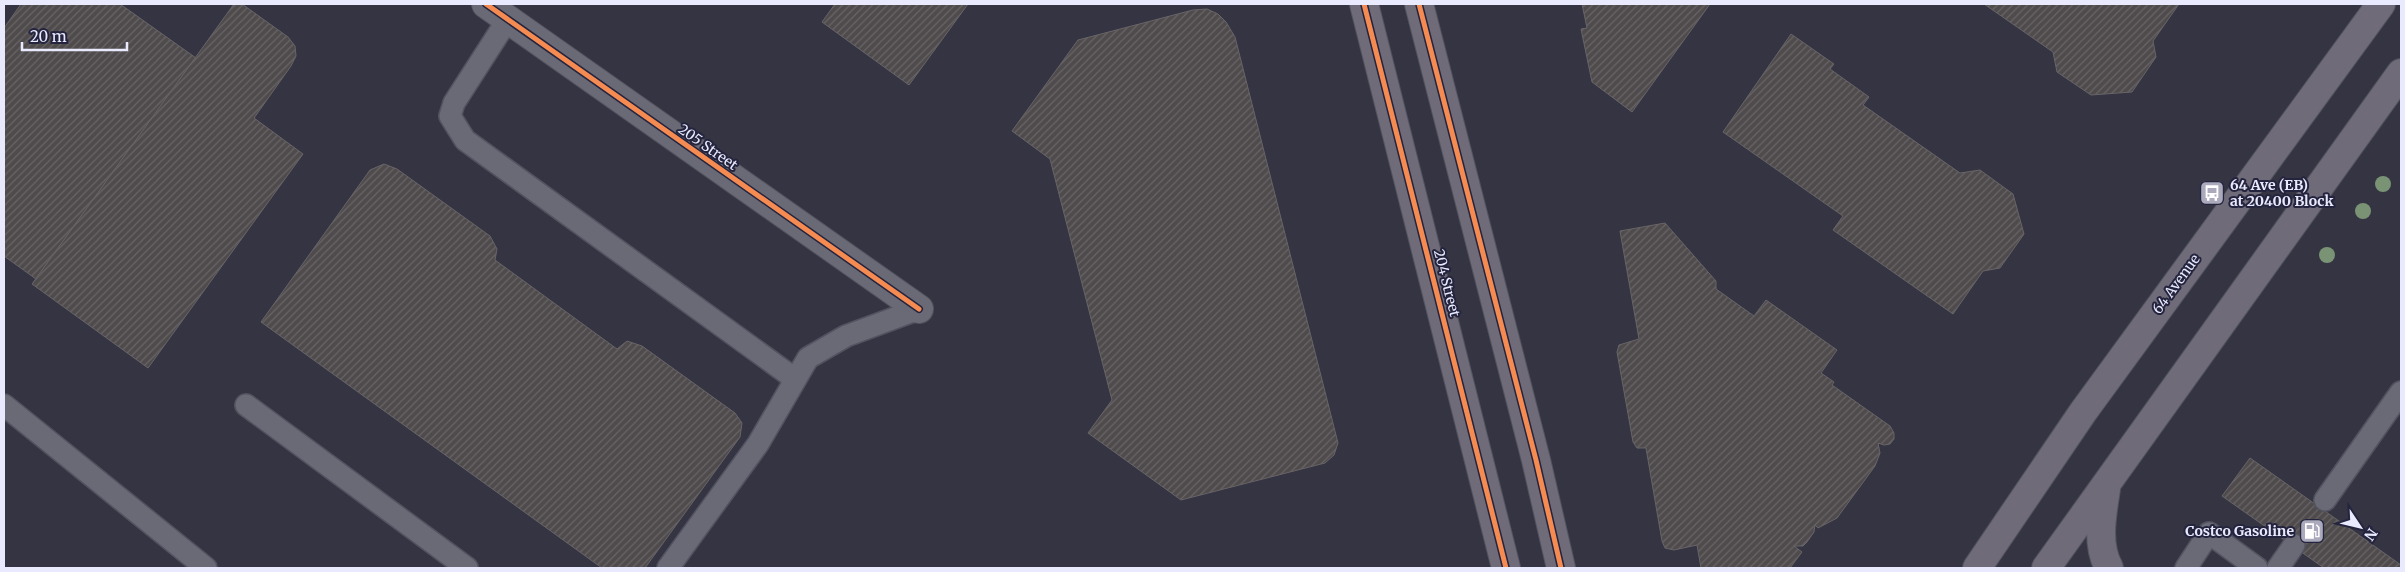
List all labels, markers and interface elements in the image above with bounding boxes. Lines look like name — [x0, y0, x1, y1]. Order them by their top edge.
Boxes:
scale bar — [22, 20, 128, 52]
text: 20 m — [30, 27, 67, 46]
street label: 205 Street — [675, 120, 742, 174]
place label: 64 Ave (EB) at 20400 Block — [2230, 176, 2334, 210]
bus stop icon: 64 Ave (EB) at 20400 Block — [2199, 180, 2225, 206]
street label: 204 Street — [1430, 247, 1464, 319]
street label: 64 Avenue — [2148, 251, 2204, 317]
north arrow — [2335, 502, 2385, 552]
fuel station icon: Costco Gasoline — [2299, 518, 2325, 544]
place label: Costco Gasoline — [2185, 522, 2294, 540]
text: N — [2360, 525, 2381, 544]

